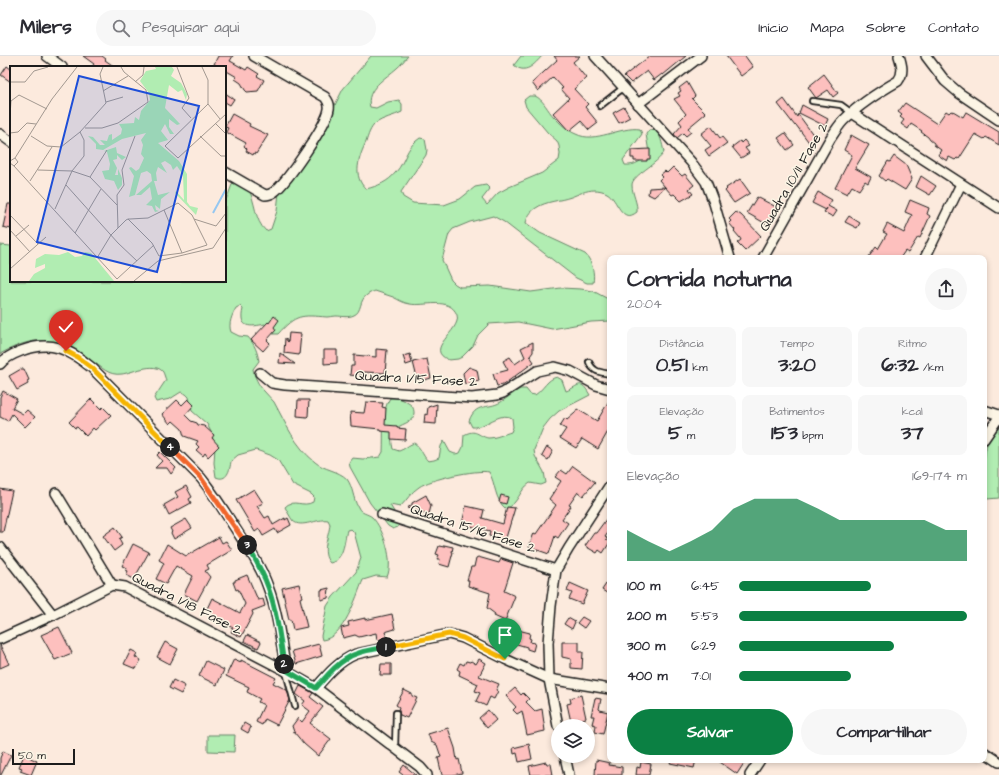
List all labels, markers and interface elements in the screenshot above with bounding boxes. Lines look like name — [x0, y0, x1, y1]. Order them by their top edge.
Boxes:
search box — [96, 10, 376, 46]
text: Milers — [20, 14, 72, 41]
icon: search — [110, 17, 132, 39]
text: Pesquisar aqui — [142, 17, 239, 38]
text: Início — [758, 18, 788, 38]
text: Mapa — [810, 18, 844, 38]
text: Sobre — [866, 18, 906, 38]
text: Contato — [928, 18, 979, 38]
inset map — [10, 66, 226, 282]
street label: Quadra 10/11 Fase 2 — [755, 119, 833, 235]
text: Corrida noturna — [627, 264, 792, 295]
button: share — [925, 268, 967, 310]
text: 20:04 — [627, 295, 662, 313]
pin — [49, 310, 83, 351]
icon: check — [55, 316, 77, 338]
text: Distância — [660, 336, 704, 351]
text: Tempo — [780, 336, 814, 351]
text: Ritmo — [898, 336, 927, 351]
text: 0.51 — [656, 351, 688, 379]
text: 3:20 — [778, 351, 816, 379]
text: 6:32 — [881, 351, 919, 379]
text: km — [688, 360, 708, 375]
text: /km — [919, 360, 943, 375]
street label: Quadra 1/15 Fase 2 — [354, 366, 478, 392]
text: Elevação — [660, 404, 704, 419]
text: Batimentos — [769, 404, 825, 419]
text: kcal — [902, 404, 923, 419]
text: 5 — [668, 419, 682, 447]
text: 153 — [771, 419, 798, 447]
text: 37 — [901, 419, 924, 447]
text: m — [682, 428, 695, 443]
text: bpm — [798, 428, 823, 443]
pin: 4 — [160, 437, 180, 457]
text: 4 — [166, 439, 174, 454]
text: Elevação — [627, 467, 679, 485]
text: 169–174 m — [912, 467, 967, 485]
street label: Quadra 15/16 Fase 2 — [408, 499, 538, 559]
pin: 3 — [237, 535, 257, 555]
text: 3 — [244, 537, 250, 552]
street label: Quadra 1/18 Fase 2 — [128, 568, 246, 640]
text: 100 m — [627, 577, 660, 595]
text: 6:45 — [691, 577, 719, 595]
text: 200 m — [627, 607, 666, 625]
text: 5:53 — [691, 607, 718, 625]
pin — [488, 618, 522, 659]
icon: arrive — [494, 624, 516, 646]
pin: 1 — [376, 637, 396, 657]
text: 300 m — [627, 637, 665, 655]
text: 6:29 — [691, 637, 716, 655]
text: 1 — [385, 639, 387, 654]
pin: 2 — [274, 654, 294, 674]
text: 2 — [281, 656, 287, 671]
text: 400 m — [627, 667, 668, 685]
text: 7:01 — [691, 667, 711, 685]
button: Salvar — [627, 709, 793, 755]
button: Compartilhar — [801, 709, 967, 755]
map controls — [551, 719, 595, 763]
button: layers — [551, 719, 595, 763]
scale bar — [12, 747, 75, 766]
text: 50 m — [18, 748, 46, 763]

